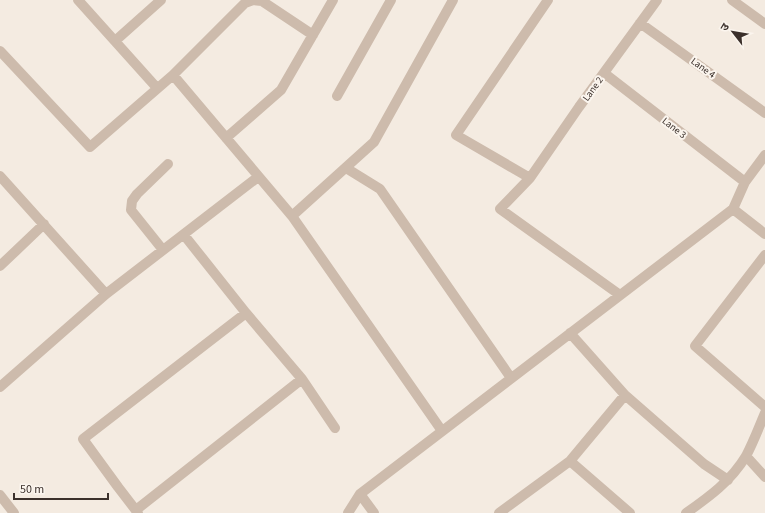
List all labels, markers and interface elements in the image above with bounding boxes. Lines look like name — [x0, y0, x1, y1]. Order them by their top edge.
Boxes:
north arrow — [713, 12, 753, 52]
text: उ — [717, 20, 733, 34]
street label: Lane 4 — [688, 54, 718, 82]
street label: Lane 2 — [579, 74, 607, 104]
street label: Lane 3 — [659, 114, 689, 142]
scale bar — [14, 475, 108, 501]
text: 50 m — [20, 481, 44, 498]

